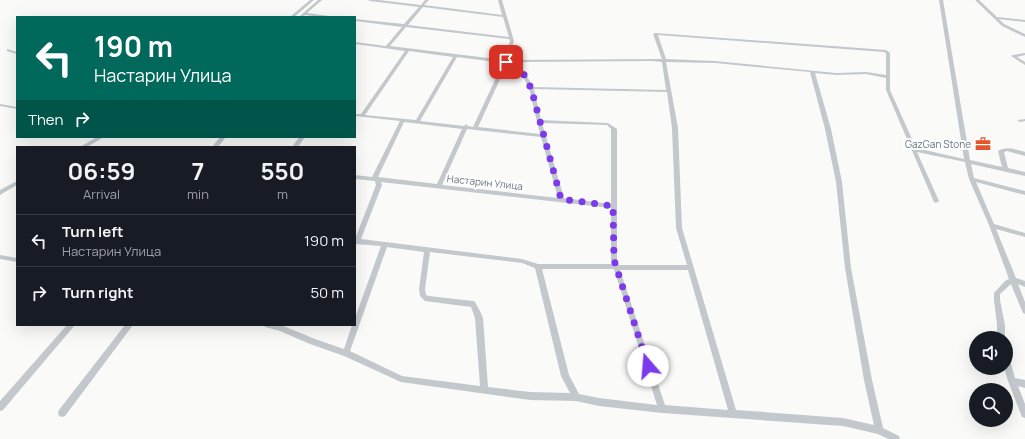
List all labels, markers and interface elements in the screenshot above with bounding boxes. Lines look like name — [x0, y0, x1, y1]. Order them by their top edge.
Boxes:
text: 190 m — [94, 27, 173, 65]
icon: left — [28, 32, 80, 84]
pin — [489, 45, 523, 79]
icon: arrive — [495, 51, 517, 73]
text: Настарин Улица — [94, 63, 231, 87]
icon: right — [71, 108, 93, 130]
text: Then — [28, 109, 63, 130]
office icon: GazGan Stone — [974, 135, 992, 153]
place label: GazGan Stone — [905, 137, 971, 151]
text: 06:59 — [68, 154, 136, 187]
text: 7 — [192, 154, 204, 187]
text: 550 — [260, 154, 304, 187]
street label: Настарин Улица — [446, 171, 524, 193]
text: Arrival — [83, 185, 120, 203]
text: min — [187, 185, 209, 203]
text: m — [277, 185, 288, 203]
text: Turn left — [62, 221, 124, 242]
icon: left — [28, 230, 50, 252]
text: 190 m — [304, 230, 344, 251]
text: Настарин Улица — [62, 242, 161, 260]
icon: right — [28, 282, 50, 304]
text: Turn right — [62, 282, 133, 303]
text: 50 m — [310, 282, 344, 303]
map controls — [969, 331, 1013, 427]
button: sound — [969, 331, 1013, 375]
position arrow — [627, 345, 669, 387]
button: search — [969, 383, 1013, 427]

